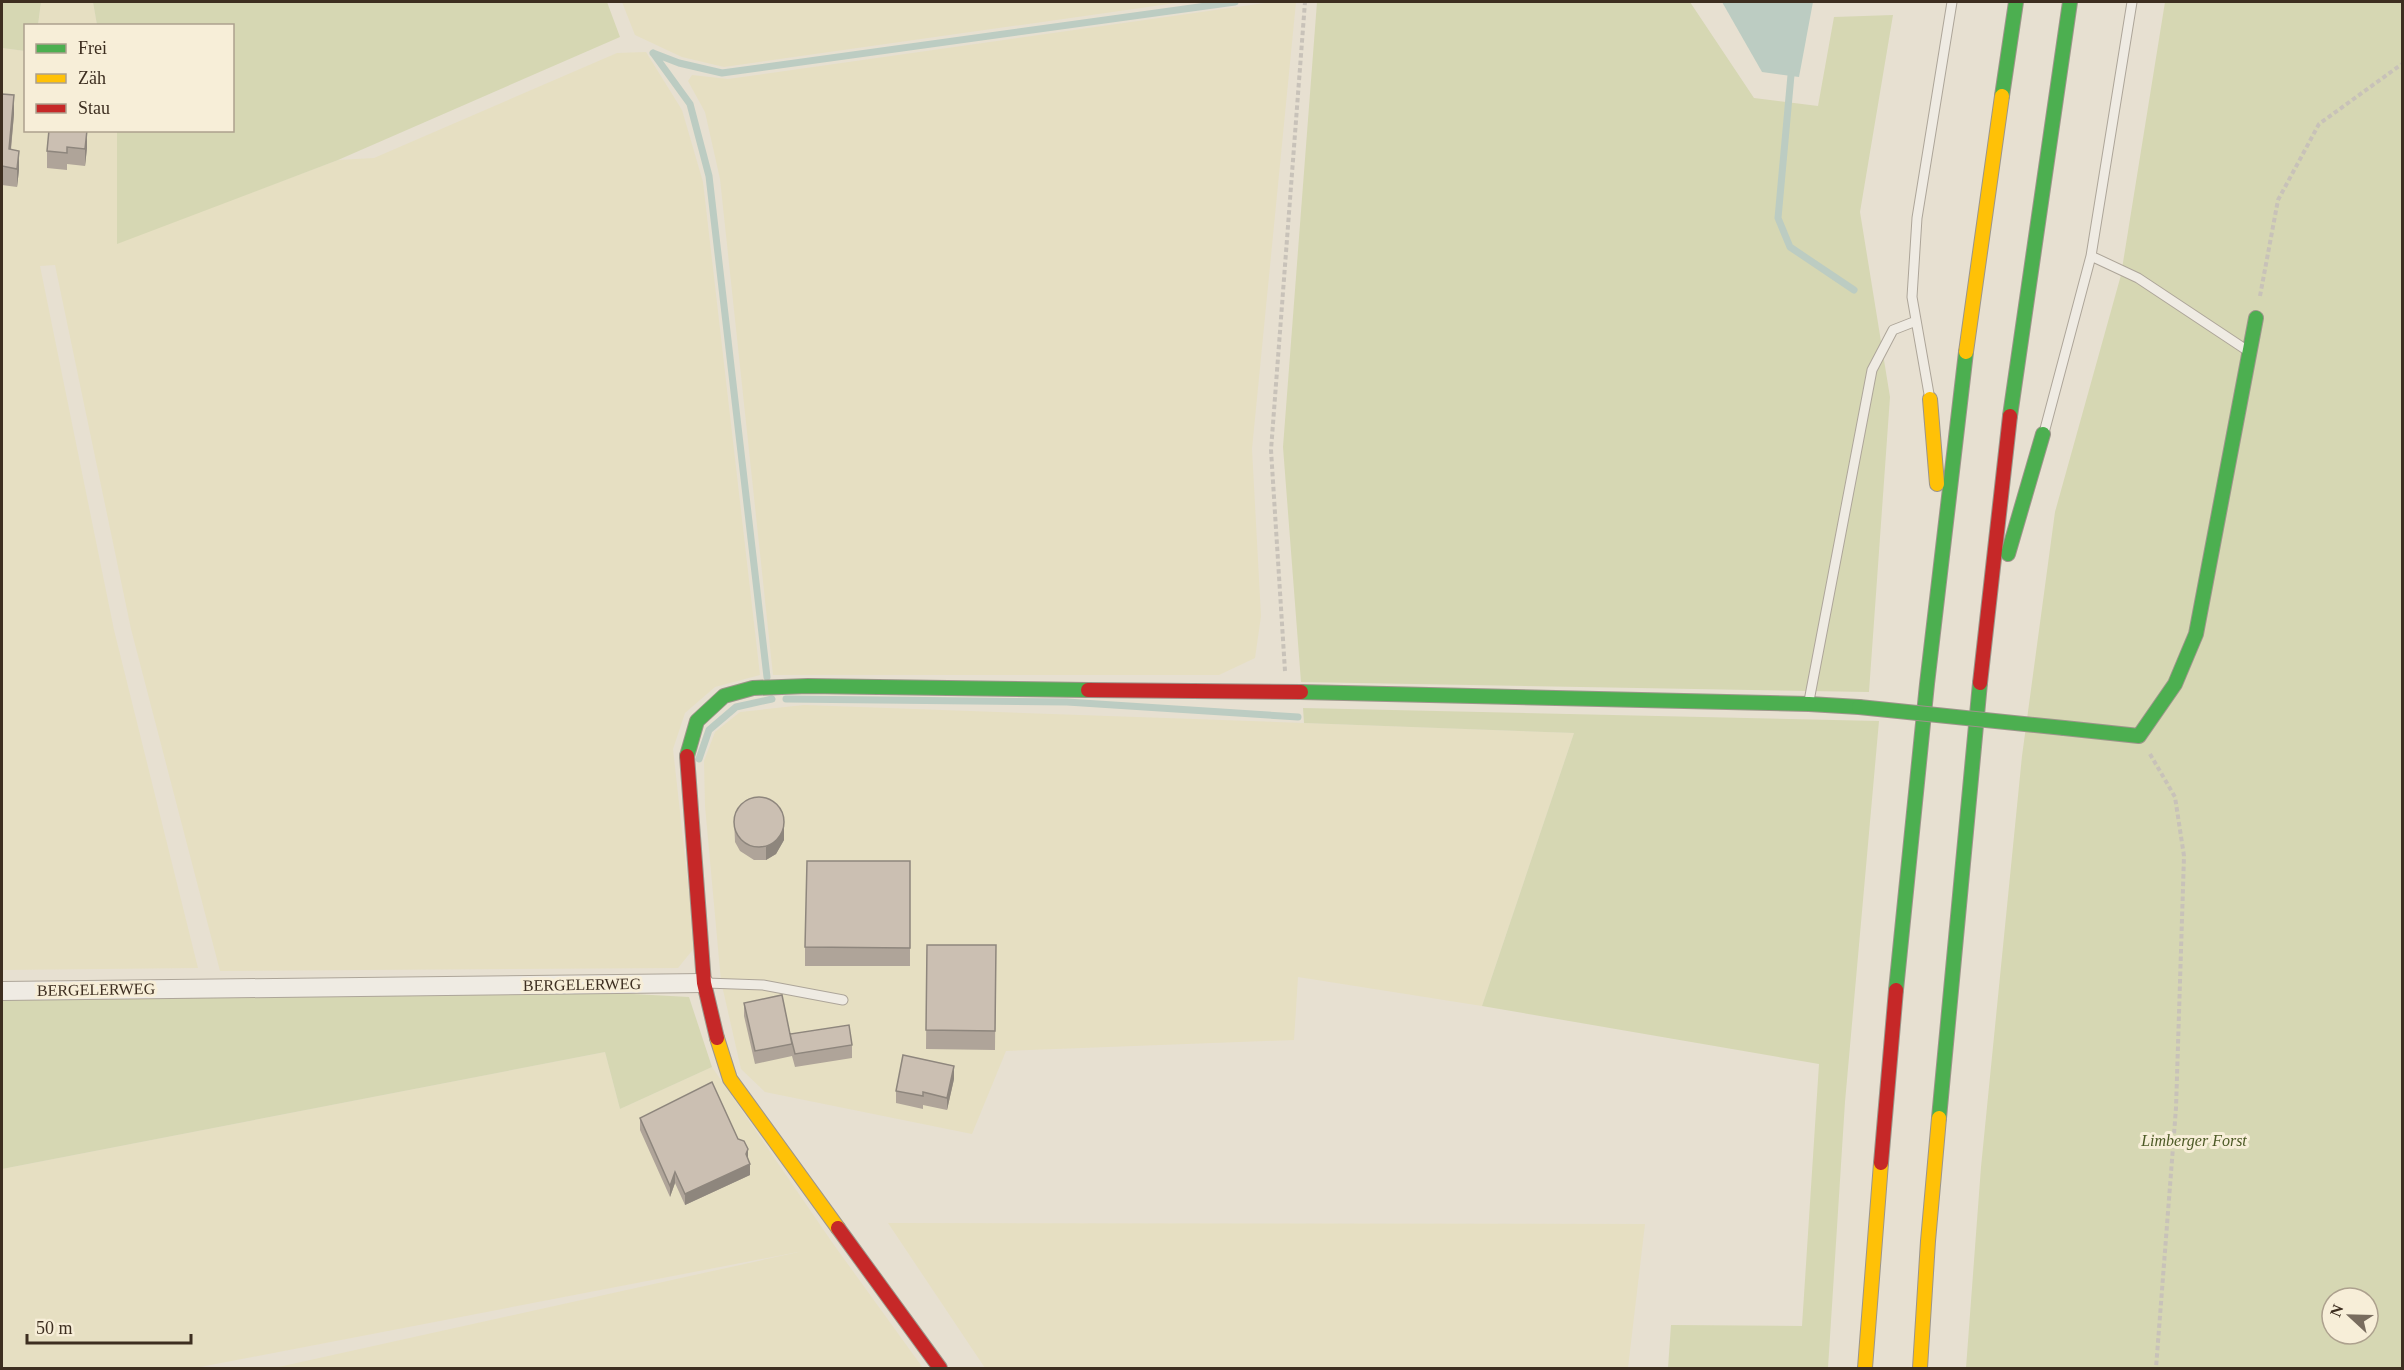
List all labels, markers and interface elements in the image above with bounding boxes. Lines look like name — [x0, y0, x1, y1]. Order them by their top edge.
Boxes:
legend — [24, 24, 234, 132]
text: Frei — [78, 38, 107, 58]
text: Zäh — [78, 68, 106, 88]
text: Stau — [78, 98, 110, 118]
street label: BERGELERWEG — [523, 975, 642, 994]
street label: BERGELERWEG — [37, 980, 156, 999]
park label: Limberger Forst — [2140, 1132, 2247, 1150]
north arrow — [2320, 1286, 2380, 1346]
text: N — [2327, 1302, 2347, 1319]
scale bar — [27, 1307, 190, 1345]
text: 50 m — [36, 1318, 73, 1338]

